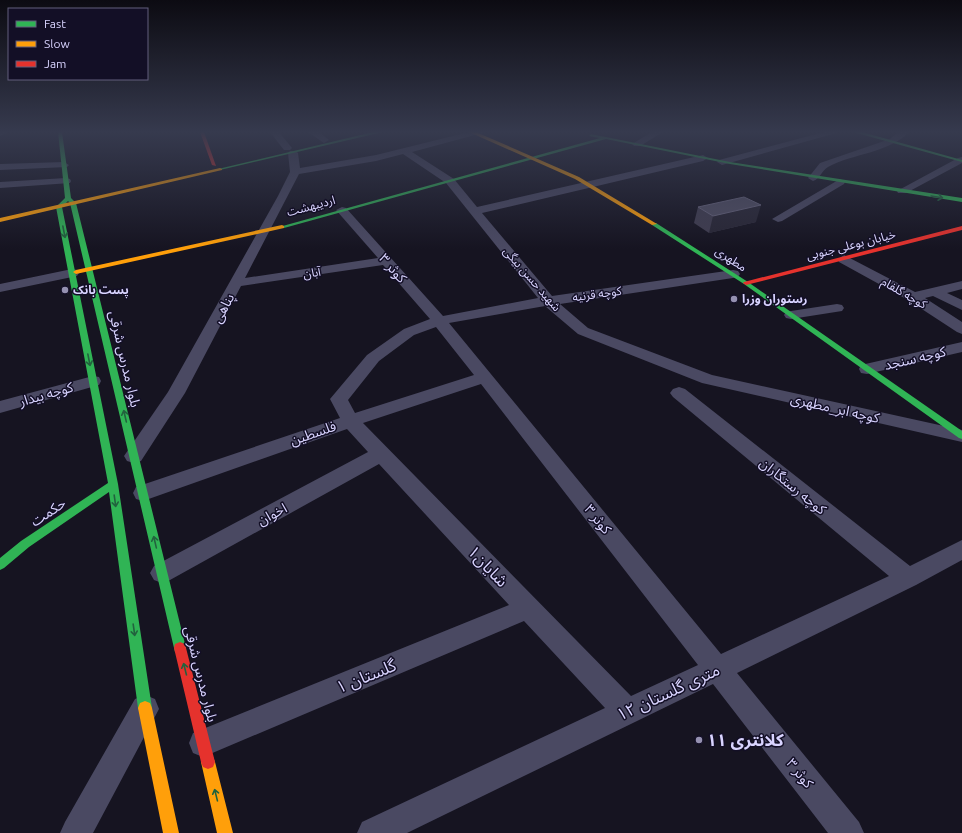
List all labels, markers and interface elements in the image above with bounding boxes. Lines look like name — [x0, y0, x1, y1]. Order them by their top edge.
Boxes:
legend — [8, 8, 148, 80]
text: Fast — [44, 17, 66, 30]
text: Slow — [44, 37, 70, 50]
text: Jam — [44, 57, 66, 70]
street label: اردیبهشت — [285, 193, 337, 219]
one-way arrow — [930, 193, 943, 201]
one-way arrow — [60, 225, 68, 238]
street label: خیابان بوعلی جنوبی — [805, 227, 897, 263]
street label: شهید حسن بیگی — [500, 244, 564, 314]
street label: مطهری — [713, 244, 749, 274]
street label: کوثر ۳ — [375, 250, 410, 287]
street label: آبان — [302, 265, 322, 281]
street label: کوچه گلفام — [878, 274, 930, 314]
place label: پست بانک — [73, 283, 129, 299]
street label: کوچه قرنیه — [571, 283, 624, 305]
marker: پست بانک — [60, 285, 70, 295]
street label: پناهی — [209, 290, 239, 327]
place label: رستوران وزرا — [742, 292, 808, 306]
marker: رستوران وزرا — [729, 294, 739, 304]
street label: بلوار مدرس شرقی — [105, 309, 144, 409]
street label: کوچه سنجد — [883, 343, 948, 375]
one-way arrow — [85, 353, 93, 366]
street label: کوچه بیدار — [16, 379, 76, 412]
street label: کوچه ابر_مطهری — [789, 390, 881, 428]
one-way arrow — [120, 410, 128, 423]
street label: فلسطین — [288, 418, 339, 449]
street label: کوچه رستگاران — [755, 454, 829, 519]
one-way arrow — [111, 494, 119, 507]
street label: حکمت — [27, 495, 69, 529]
street label: اخوان — [255, 500, 290, 529]
street label: کوثر ۳ — [581, 501, 615, 538]
one-way arrow — [150, 536, 158, 549]
street label: شایان۱ — [463, 541, 512, 592]
one-way arrow — [130, 623, 138, 636]
street label: بلوار مدرس شرقی — [180, 624, 221, 724]
street label: گلستان ۱ — [333, 655, 400, 698]
street label: ۱۲ متری گلستان — [613, 659, 723, 726]
one-way arrow — [181, 663, 189, 676]
place label: کلانتری ۱۱ — [707, 730, 784, 750]
marker: کلانتری ۱۱ — [694, 735, 704, 745]
street label: کوثر ۳ — [783, 755, 817, 792]
one-way arrow — [211, 789, 219, 802]

